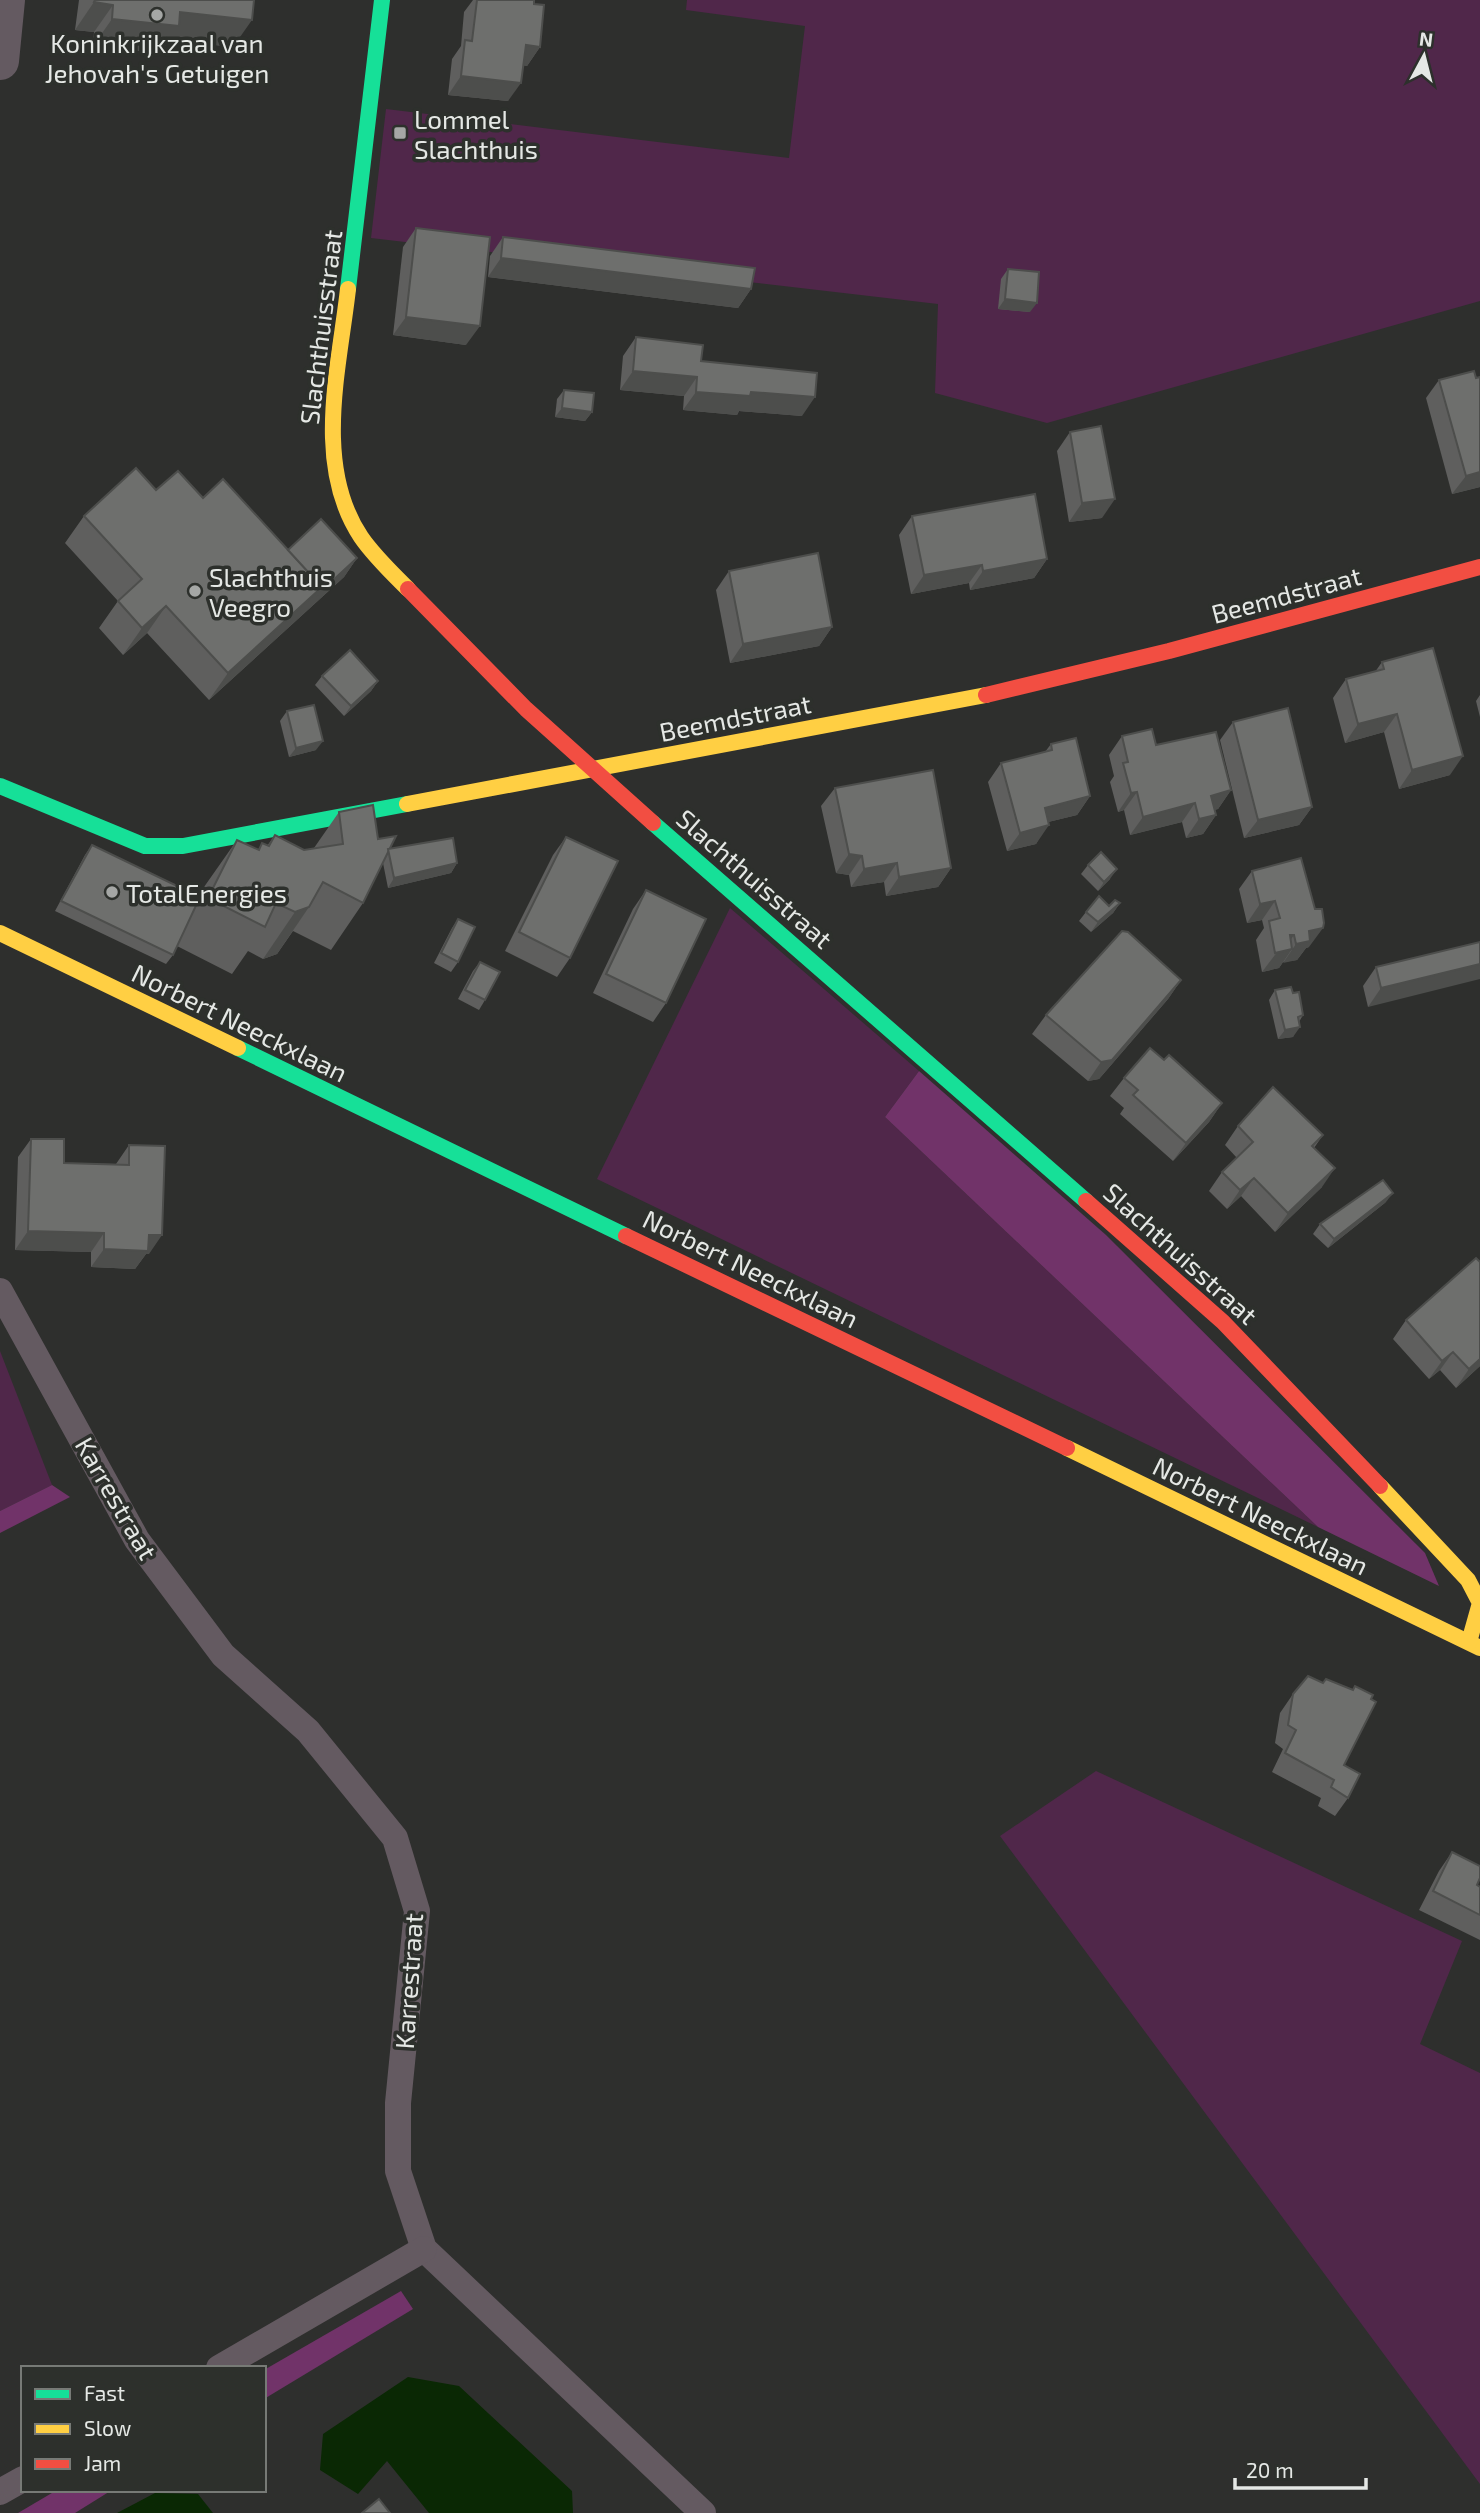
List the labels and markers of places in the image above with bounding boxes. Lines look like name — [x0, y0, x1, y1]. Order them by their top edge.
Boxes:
marker: Koninkrijkzaal van Jehovah's Getuigen — [149, 7, 165, 23]
place label: Koninkrijkzaal van Jehovah's Getuigen — [45, 27, 269, 88]
place label: Lommel Slachthuis — [414, 103, 538, 164]
marker: Lommel Slachthuis — [392, 125, 408, 141]
place label: Slachthuis Veegro — [209, 561, 333, 622]
marker: Slachthuis Veegro — [187, 583, 203, 599]
place label: TotalEnergies — [126, 877, 287, 908]
marker: TotalEnergies — [104, 884, 120, 900]

